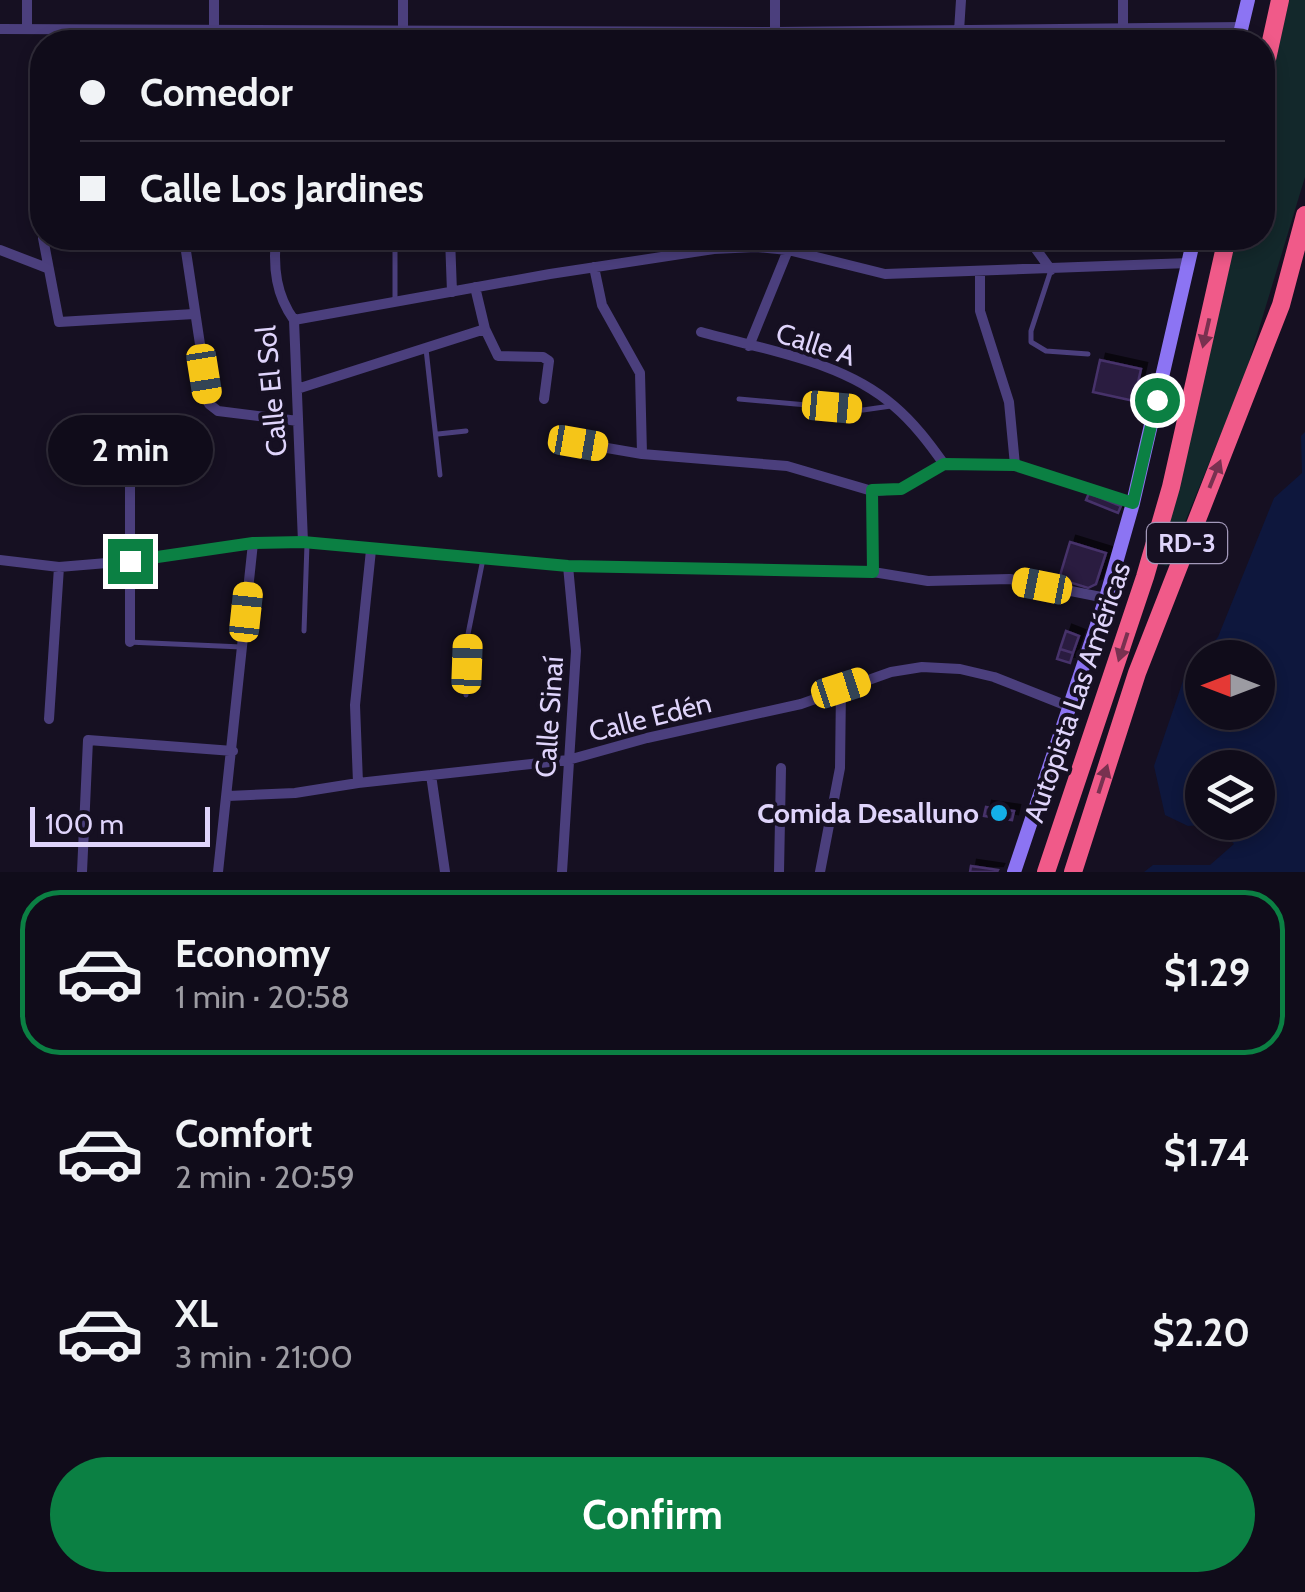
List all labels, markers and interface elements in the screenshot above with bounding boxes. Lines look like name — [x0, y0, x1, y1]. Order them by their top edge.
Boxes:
text: Comedor — [140, 69, 293, 116]
text: Calle Los Jardines — [140, 165, 424, 212]
street label: Calle A — [772, 315, 861, 373]
one-way arrow — [1198, 318, 1213, 349]
street label: Calle El Sol — [248, 324, 294, 458]
car — [184, 342, 224, 406]
route start — [1135, 378, 1180, 423]
car — [801, 389, 863, 425]
callout: 2 min — [48, 416, 212, 486]
car — [546, 423, 610, 463]
text: 2 min — [92, 430, 169, 469]
one-way arrow — [1207, 460, 1223, 489]
road number: RD-3 — [1147, 523, 1227, 563]
route end — [108, 539, 153, 584]
street label: Autopista Las Américas — [1017, 558, 1137, 826]
car — [1010, 566, 1074, 606]
car — [228, 581, 264, 643]
one-way arrow — [1114, 632, 1129, 662]
car — [451, 633, 483, 695]
north arrow — [1185, 640, 1275, 730]
map controls — [1185, 640, 1275, 840]
street label: Calle Sinaí — [528, 655, 570, 779]
car — [808, 664, 874, 712]
street label: Calle Edén — [585, 685, 715, 749]
button: layers — [1185, 750, 1275, 840]
one-way arrow — [1096, 764, 1111, 794]
place label: Comida Desalluno — [757, 796, 979, 830]
scale bar — [30, 802, 210, 846]
marker: Comida Desalluno — [988, 802, 1010, 824]
text: 100 m — [45, 807, 124, 841]
icon: car — [55, 928, 145, 1018]
text: Economy — [175, 930, 330, 977]
text: $1.29 — [1164, 949, 1250, 996]
text: 1 min · 20:58 — [175, 977, 350, 1016]
icon: car — [55, 1108, 145, 1198]
text: Comfort — [175, 1110, 312, 1157]
text: $1.74 — [1164, 1129, 1250, 1176]
text: 2 min · 20:59 — [175, 1157, 355, 1196]
icon: car — [55, 1288, 145, 1378]
text: XL — [175, 1290, 218, 1337]
text: $2.20 — [1152, 1309, 1250, 1356]
text: 3 min · 21:00 — [175, 1337, 353, 1376]
button: Confirm — [50, 1457, 1255, 1572]

